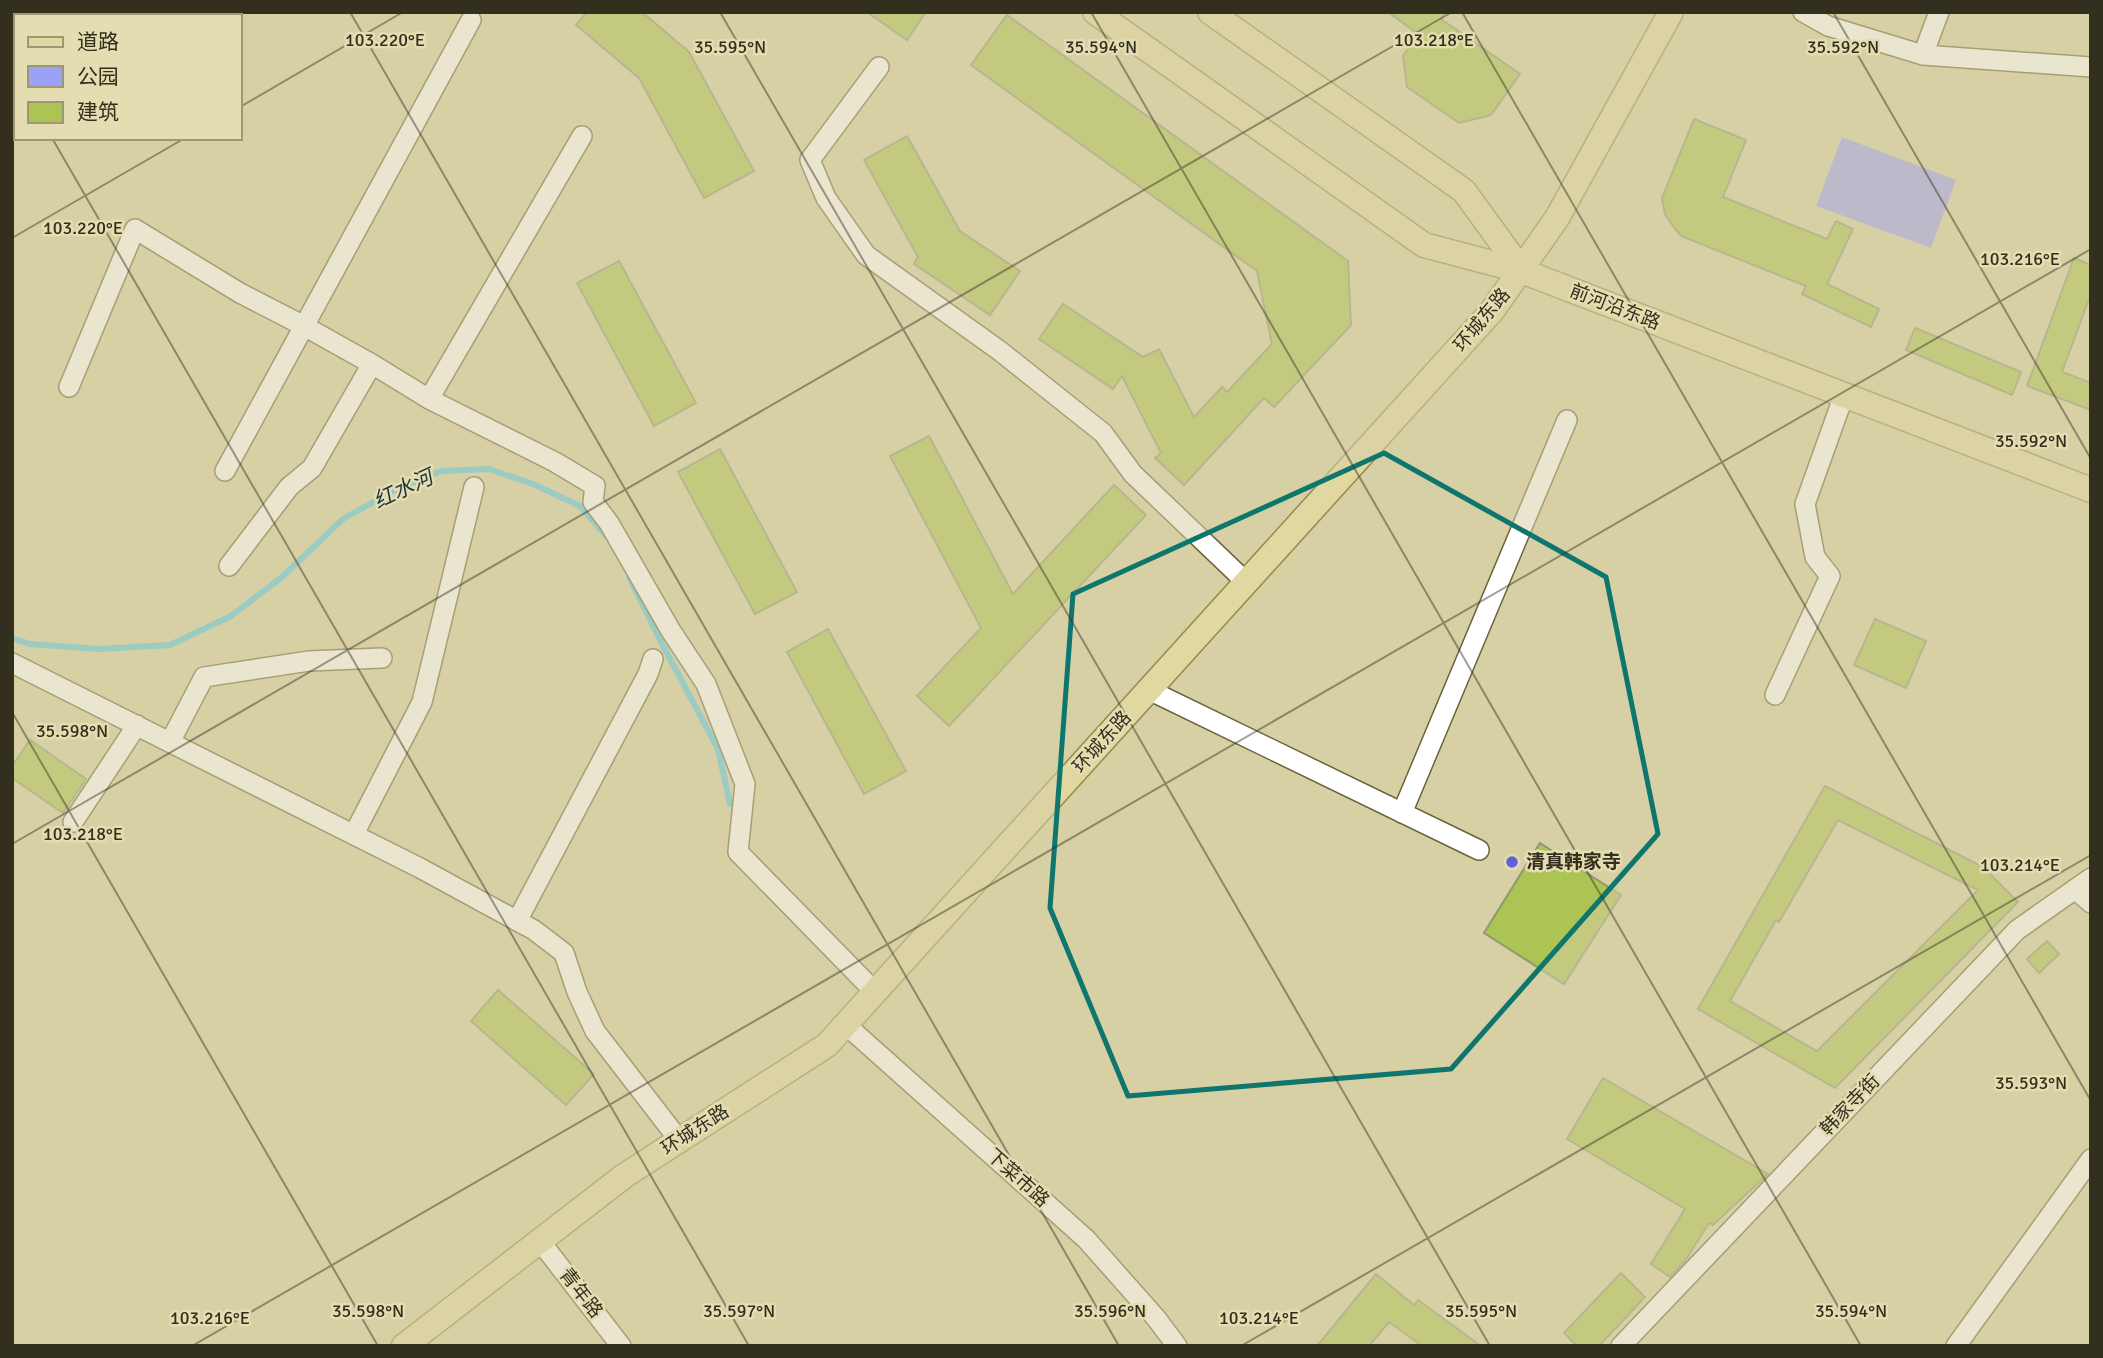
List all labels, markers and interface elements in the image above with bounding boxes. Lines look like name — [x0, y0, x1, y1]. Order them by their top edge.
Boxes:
legend — [14, 14, 242, 140]
text: 道路 — [77, 29, 119, 55]
text: 103.220°E — [345, 29, 425, 51]
text: 103.218°E — [1394, 29, 1474, 51]
text: 35.595°N — [694, 36, 766, 58]
text: 35.594°N — [1065, 36, 1137, 58]
text: 35.592°N — [1807, 36, 1879, 58]
text: 公园 — [77, 64, 119, 90]
text: 建筑 — [77, 99, 119, 125]
text: 103.220°E — [43, 217, 123, 239]
text: 103.216°E — [1980, 248, 2060, 270]
street label: 前河沿东路 — [1566, 279, 1664, 335]
street label: 环城东路 — [1448, 283, 1516, 357]
text: 35.592°N — [1995, 430, 2067, 452]
water label: 红水河 — [369, 462, 441, 514]
street label: 环城东路 — [1068, 706, 1136, 778]
text: 35.598°N — [36, 720, 108, 742]
text: 103.218°E — [43, 823, 123, 845]
place label: 清真韩家寺 — [1526, 850, 1621, 874]
marker: 清真韩家寺 — [1504, 854, 1520, 870]
text: 103.214°E — [1980, 854, 2060, 876]
street label: 韩家寺街 — [1815, 1069, 1885, 1141]
text: 35.593°N — [1995, 1072, 2067, 1094]
street label: 环城东路 — [657, 1099, 733, 1161]
street label: 下菜市路 — [982, 1144, 1054, 1212]
street label: 青年路 — [554, 1263, 608, 1323]
text: 35.598°N — [332, 1300, 404, 1322]
text: 35.597°N — [703, 1300, 775, 1322]
text: 35.596°N — [1074, 1300, 1146, 1322]
text: 35.595°N — [1445, 1300, 1517, 1322]
text: 35.594°N — [1815, 1300, 1887, 1322]
text: 103.216°E — [170, 1307, 250, 1329]
text: 103.214°E — [1219, 1307, 1299, 1329]

